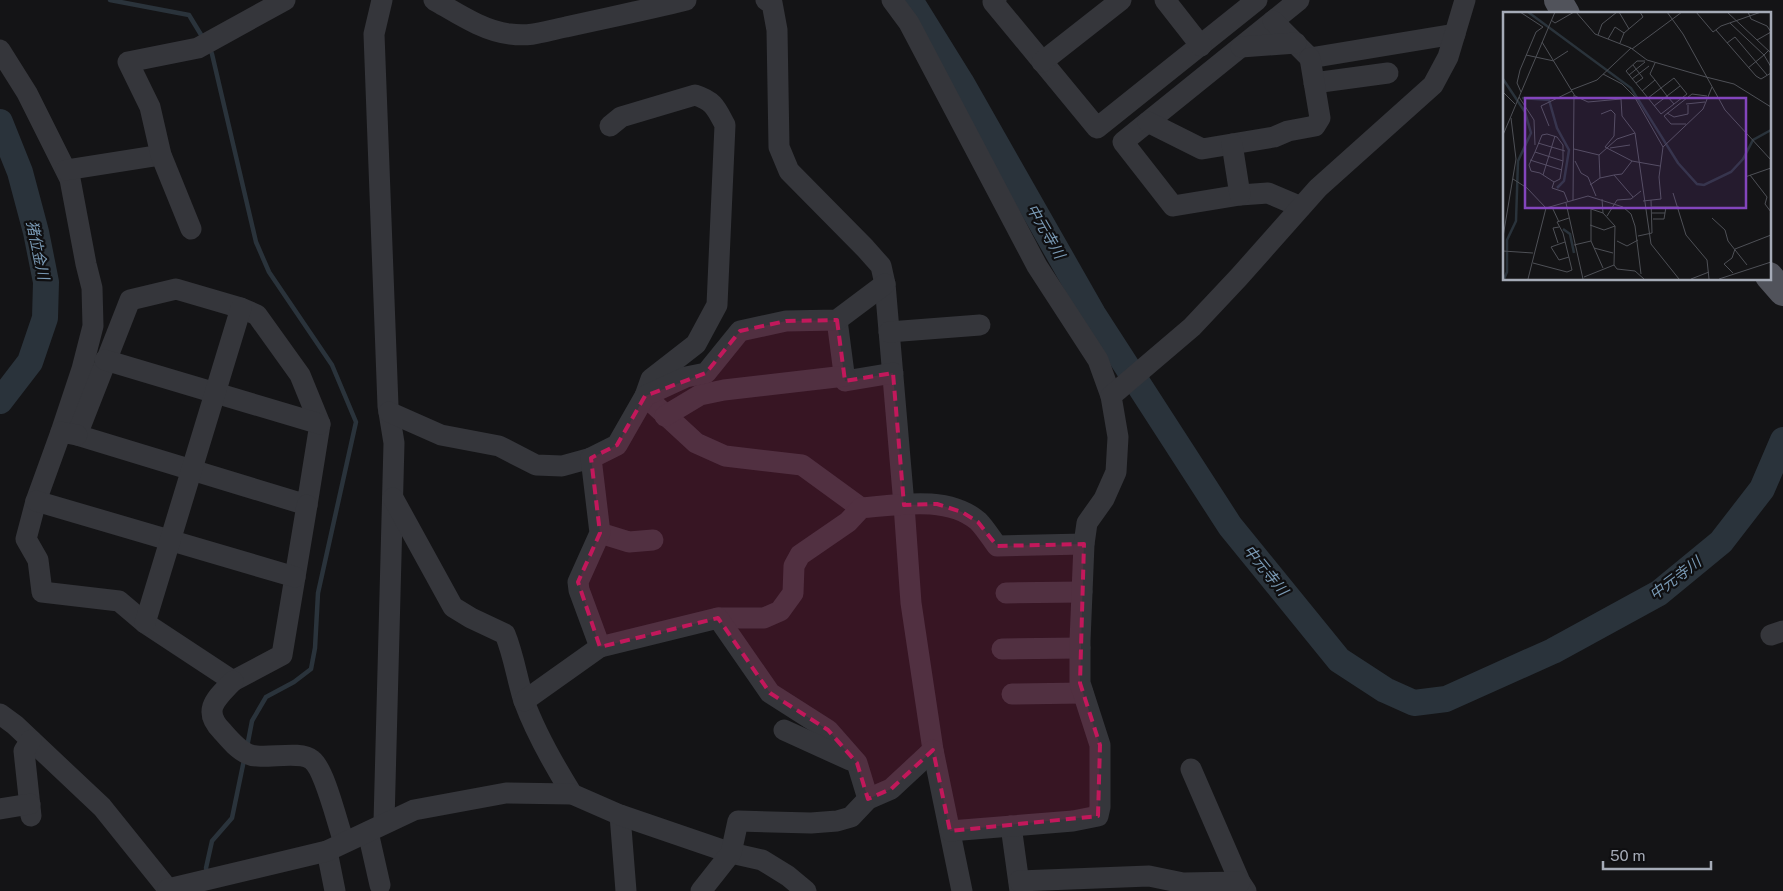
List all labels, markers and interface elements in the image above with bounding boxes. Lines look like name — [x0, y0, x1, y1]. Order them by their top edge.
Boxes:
inset map — [1503, 12, 1770, 280]
water label: 中元寺川 — [1024, 201, 1069, 263]
water label: 猪位金川 — [23, 219, 53, 283]
water label: 中元寺川 — [1241, 541, 1293, 600]
water label: 中元寺川 — [1646, 552, 1706, 603]
scale bar — [1603, 838, 1710, 870]
text: 50 m — [1610, 847, 1645, 864]

